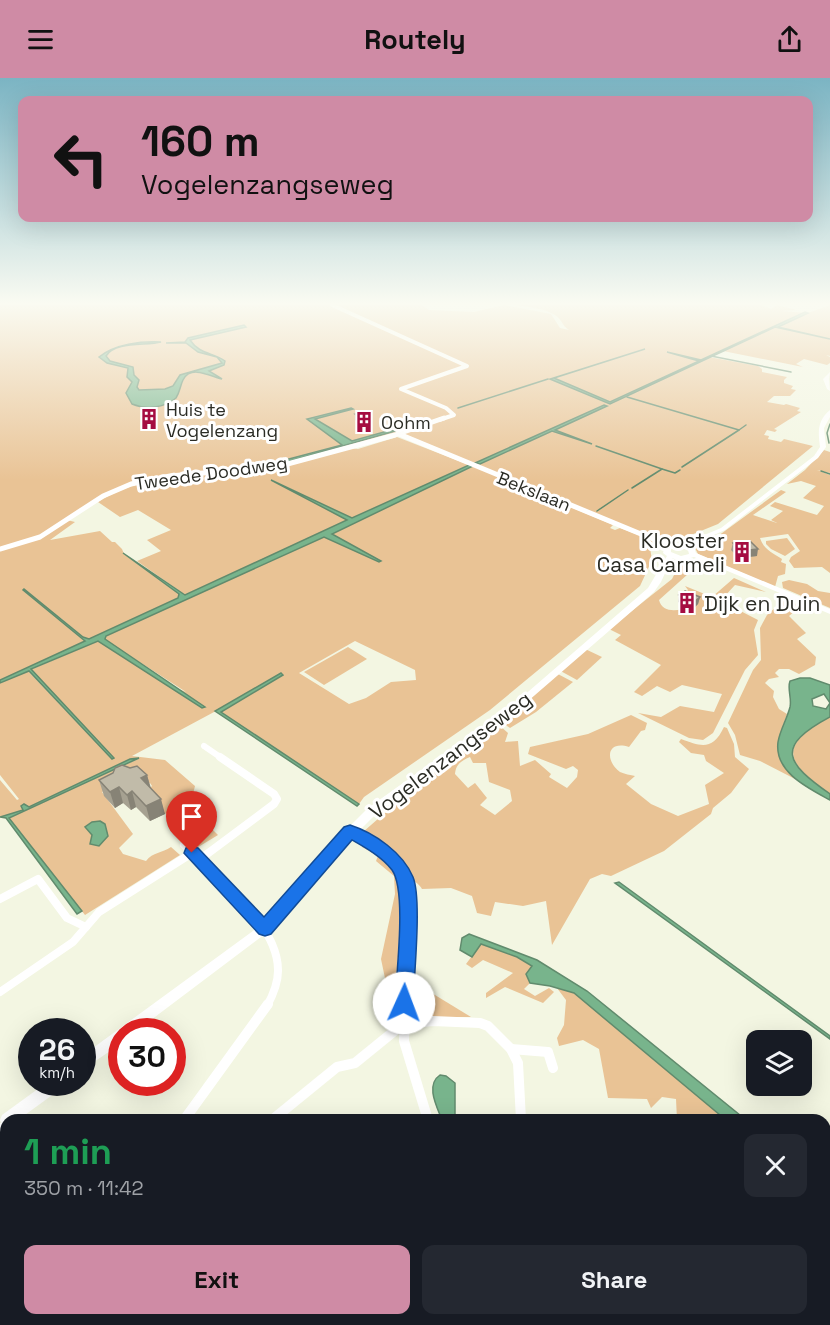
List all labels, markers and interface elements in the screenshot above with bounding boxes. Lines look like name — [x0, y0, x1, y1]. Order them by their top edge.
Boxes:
text: Routely — [364, 22, 466, 57]
icon: menu — [24, 23, 57, 56]
icon: share — [773, 23, 806, 56]
text: 160 m — [141, 115, 260, 168]
icon: left — [42, 120, 120, 198]
text: Vogelenzangseweg — [141, 167, 394, 202]
place label: Huis te Vogelenzang — [166, 398, 278, 442]
building icon: Huis te Vogelenzang — [137, 407, 161, 431]
building icon: Oohm — [352, 410, 376, 434]
place label: Oohm — [381, 411, 431, 434]
street label: Tweede Doodweg — [133, 451, 289, 495]
street label: Bekslaan — [494, 466, 574, 516]
place label: Klooster Casa Carmeli — [597, 527, 725, 578]
building icon: Klooster Casa Carmeli — [730, 540, 754, 564]
place label: Dijk en Duin — [704, 590, 820, 617]
building icon: Dijk en Duin — [675, 591, 699, 615]
street label: Vogelenzangseweg — [363, 685, 537, 825]
pin — [166, 791, 217, 853]
icon: arrive — [175, 800, 208, 833]
position arrow — [372, 971, 436, 1035]
speed limit sign: 30 — [108, 1018, 186, 1096]
text: 26 — [39, 1030, 75, 1069]
map controls — [746, 1030, 812, 1096]
button: layers — [746, 1030, 812, 1096]
text: km/h — [39, 1063, 75, 1082]
text: 1 min — [24, 1129, 112, 1175]
button: close — [744, 1134, 807, 1197]
text: 350 m · 11:42 — [24, 1175, 144, 1201]
button: Exit — [24, 1245, 410, 1314]
button: Share — [422, 1245, 807, 1314]

